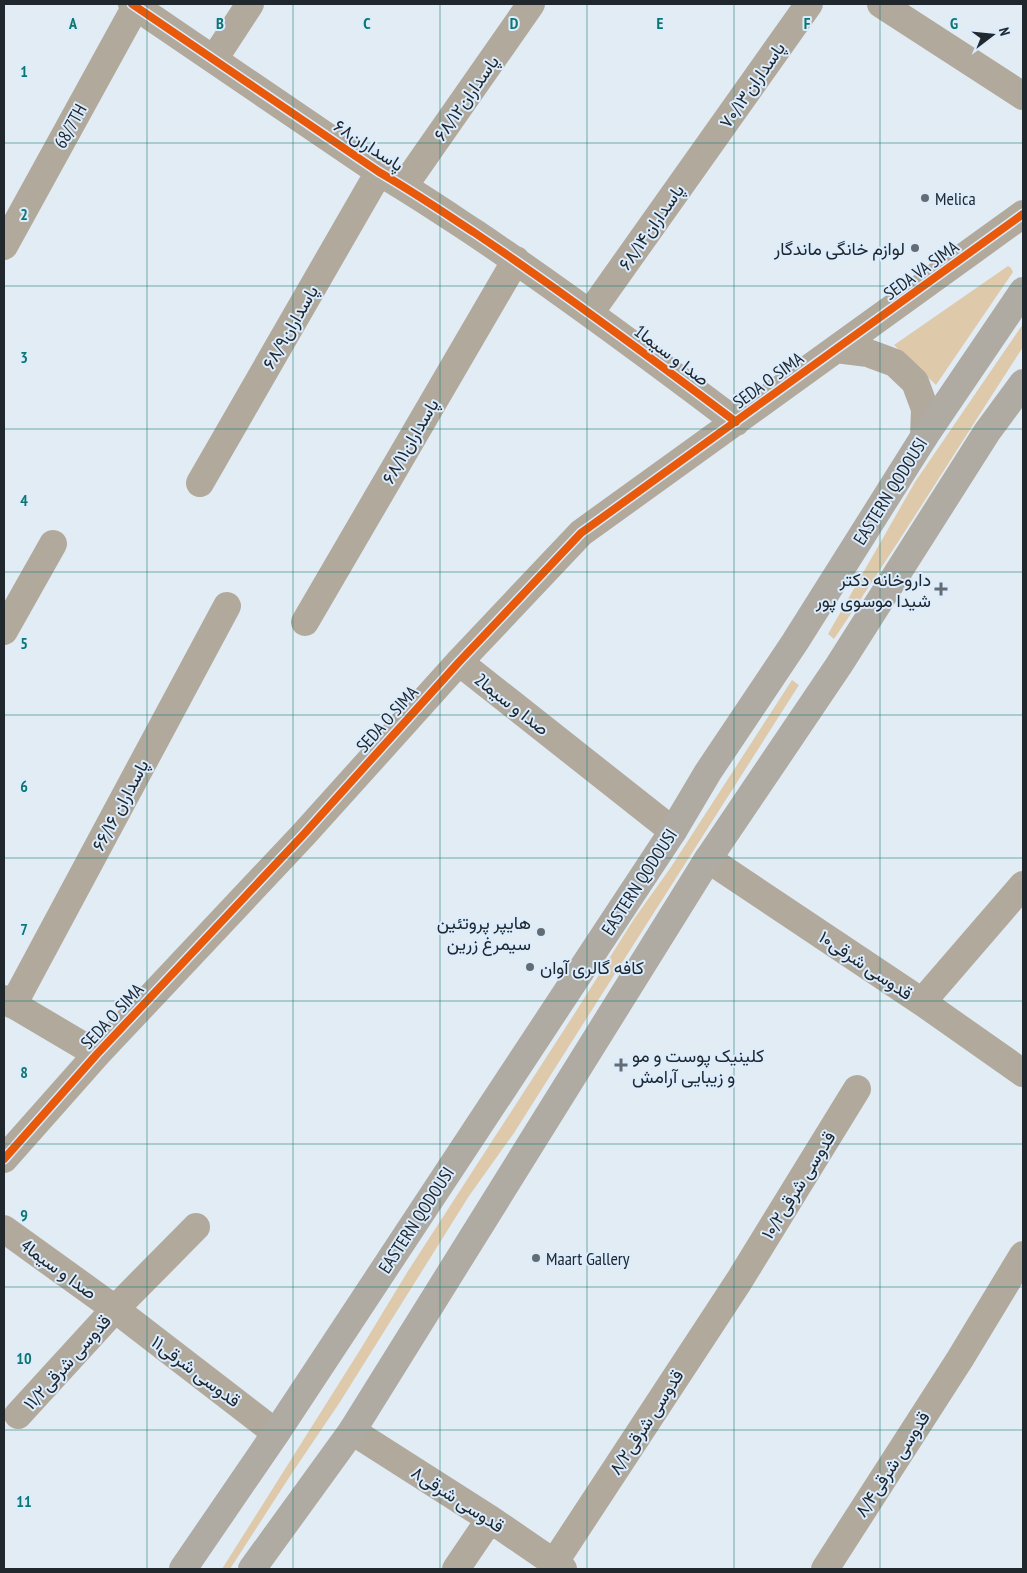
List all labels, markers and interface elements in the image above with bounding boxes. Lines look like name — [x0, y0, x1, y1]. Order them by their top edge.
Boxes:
north arrow — [967, 10, 1017, 60]
text: A — [68, 13, 78, 33]
text: B — [216, 13, 224, 33]
text: C — [363, 13, 371, 33]
text: D — [510, 13, 519, 33]
text: E — [657, 13, 664, 33]
text: F — [804, 13, 811, 33]
text: G — [950, 13, 958, 33]
text: N — [995, 25, 1014, 38]
street label: پاسداران۷۰/۱۳ — [714, 37, 791, 133]
street label: پاسداران۶۸/۱۲ — [428, 51, 505, 146]
text: 1 — [20, 61, 28, 81]
street label: 68/7TH — [48, 100, 92, 152]
street label: پاسداران۶۸ — [329, 114, 408, 177]
street label: پاسداران۶۸/۱۴ — [613, 180, 690, 275]
place label: Melica — [935, 187, 976, 210]
marker: Melica — [919, 192, 931, 204]
text: 2 — [20, 204, 28, 224]
street label: SEDA VA SIMA — [879, 235, 963, 305]
place label: لوازم خانگی ماندگار — [773, 237, 905, 261]
marker: لوازم خانگی ماندگار — [909, 242, 921, 254]
street label: پاسداران۶۸/۹ — [257, 281, 324, 373]
street label: 1صدا و سیما — [630, 319, 714, 391]
street label: SEDA O SIMA — [728, 346, 808, 413]
text: 3 — [20, 347, 28, 367]
street label: پاسداران۶۸/۱۱ — [376, 394, 444, 488]
street label: EASTERN QODOUSI — [848, 433, 932, 549]
text: 4 — [20, 490, 28, 510]
place label: داروخانه دکتر شیدا موسوی پور — [815, 568, 931, 613]
marker: داروخانه دکتر شیدا موسوی پور — [935, 583, 947, 595]
text: 5 — [20, 633, 28, 653]
street label: 2صدا و سیما — [470, 668, 554, 740]
street label: SEDA O SIMA — [351, 681, 423, 757]
street label: پاسداران ۶۶/۱۶ — [86, 755, 155, 855]
text: 6 — [20, 776, 28, 796]
street label: EASTERN QODOUSI — [596, 824, 682, 940]
place label: هایپر پروتئین سیمرغ زرین — [437, 911, 531, 956]
text: 7 — [20, 919, 28, 939]
street label: قدوسی شرقی۱۰ — [815, 925, 917, 1005]
marker: هایپر پروتئین سیمرغ زرین — [535, 926, 547, 938]
place label: کافه گالری آوان — [540, 956, 644, 979]
marker: کافه گالری آوان — [524, 961, 536, 973]
street label: SEDA O SIMA — [76, 978, 149, 1054]
place label: کلینیک پوست و مو و زیبایی آرامش — [632, 1044, 764, 1088]
marker: کلینیک پوست و مو و زیبایی آرامش — [614, 1058, 628, 1072]
text: 8 — [20, 1062, 28, 1082]
street label: قدوسی شرقی۱۰/۲ — [756, 1127, 840, 1243]
street label: EASTERN QODOUSI — [373, 1162, 459, 1278]
text: 9 — [20, 1205, 28, 1225]
street label: 4صدا و سیما — [17, 1234, 101, 1304]
place label: Maart Gallery — [546, 1247, 630, 1270]
marker: Maart Gallery — [530, 1252, 542, 1264]
street label: قدوسی شرقی۱۱/۲ — [18, 1310, 116, 1414]
street label: قدوسی شرقی۱۱ — [147, 1330, 245, 1412]
text: 10 — [16, 1348, 32, 1368]
street label: قدوسی شرقی۸/۲ — [603, 1365, 689, 1479]
street label: قدوسی شرقی۸/۴ — [849, 1407, 935, 1521]
street label: قدوسی شرقی۸ — [407, 1461, 509, 1537]
text: 11 — [16, 1491, 32, 1511]

